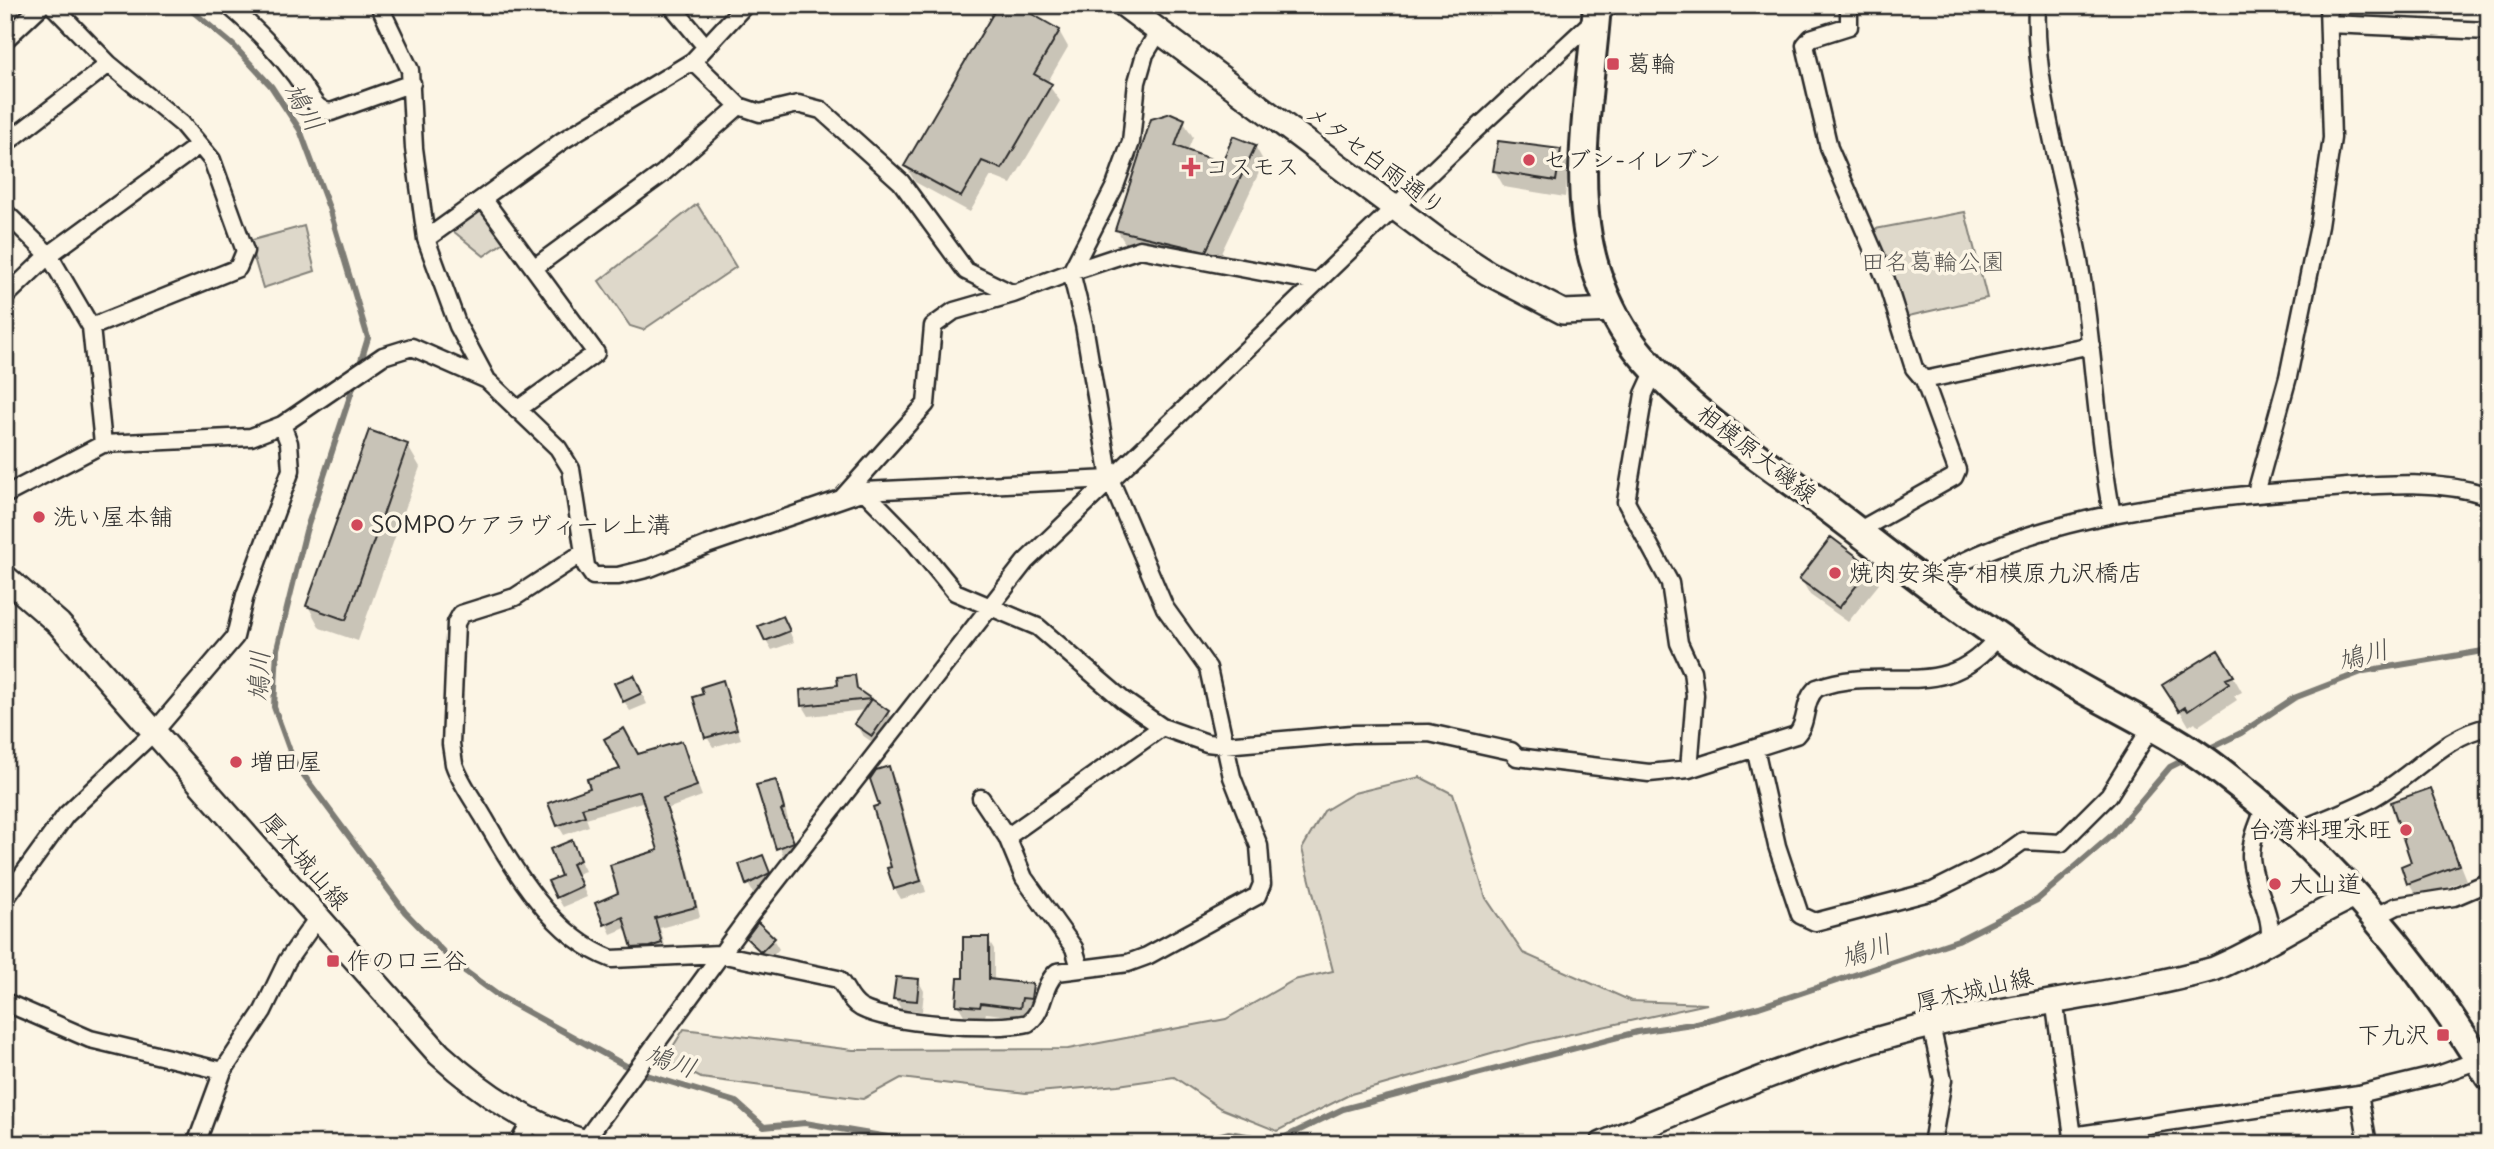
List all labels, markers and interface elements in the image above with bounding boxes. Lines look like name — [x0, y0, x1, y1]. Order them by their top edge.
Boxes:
place label: 葛輪 — [1627, 48, 1675, 78]
marker: 葛輪 — [1605, 56, 1621, 72]
water label: 鳩川 — [277, 76, 332, 138]
street label: メタセ白雨通り — [1299, 97, 1452, 222]
place label: セブン-イレブン — [1543, 144, 1721, 174]
place label: コスモス — [1205, 151, 1300, 181]
marker: セブン-イレブン — [1521, 152, 1537, 168]
marker: コスモス — [1183, 159, 1199, 175]
park label: 田名葛輪公園 — [1861, 246, 2005, 276]
street label: 相模原大磯線 — [1692, 397, 1824, 509]
place label: 洗い屋本舗 — [53, 501, 173, 531]
marker: 洗い屋本舗 — [31, 509, 47, 525]
place label: SOMPOケアラヴィーレ上溝 — [371, 509, 670, 539]
marker: SOMPOケアラヴィーレ上溝 — [349, 517, 365, 533]
place label: 焼肉安楽亭 相模原九沢橋店 — [1849, 557, 2143, 587]
marker: 焼肉安楽亭 相模原九沢橋店 — [1827, 565, 1843, 581]
water label: 鳩川 — [2333, 632, 2392, 677]
water label: 鳩川 — [241, 649, 276, 703]
place label: 増田屋 — [250, 746, 322, 776]
marker: 増田屋 — [228, 754, 244, 770]
street label: 厚木城山線 — [255, 805, 356, 915]
place label: 台湾料理永旺 — [2248, 814, 2392, 844]
marker: 台湾料理永旺 — [2398, 822, 2414, 838]
place label: 大山道 — [2289, 868, 2361, 898]
marker: 大山道 — [2267, 876, 2283, 892]
water label: 鳩川 — [1836, 926, 1896, 975]
place label: 作の口三谷 — [347, 945, 467, 975]
marker: 作の口三谷 — [325, 953, 341, 969]
street label: 厚木城山線 — [1912, 961, 2036, 1017]
place label: 下九沢 — [2357, 1019, 2429, 1049]
marker: 下九沢 — [2435, 1027, 2451, 1043]
water label: 鳩川 — [641, 1036, 701, 1085]

